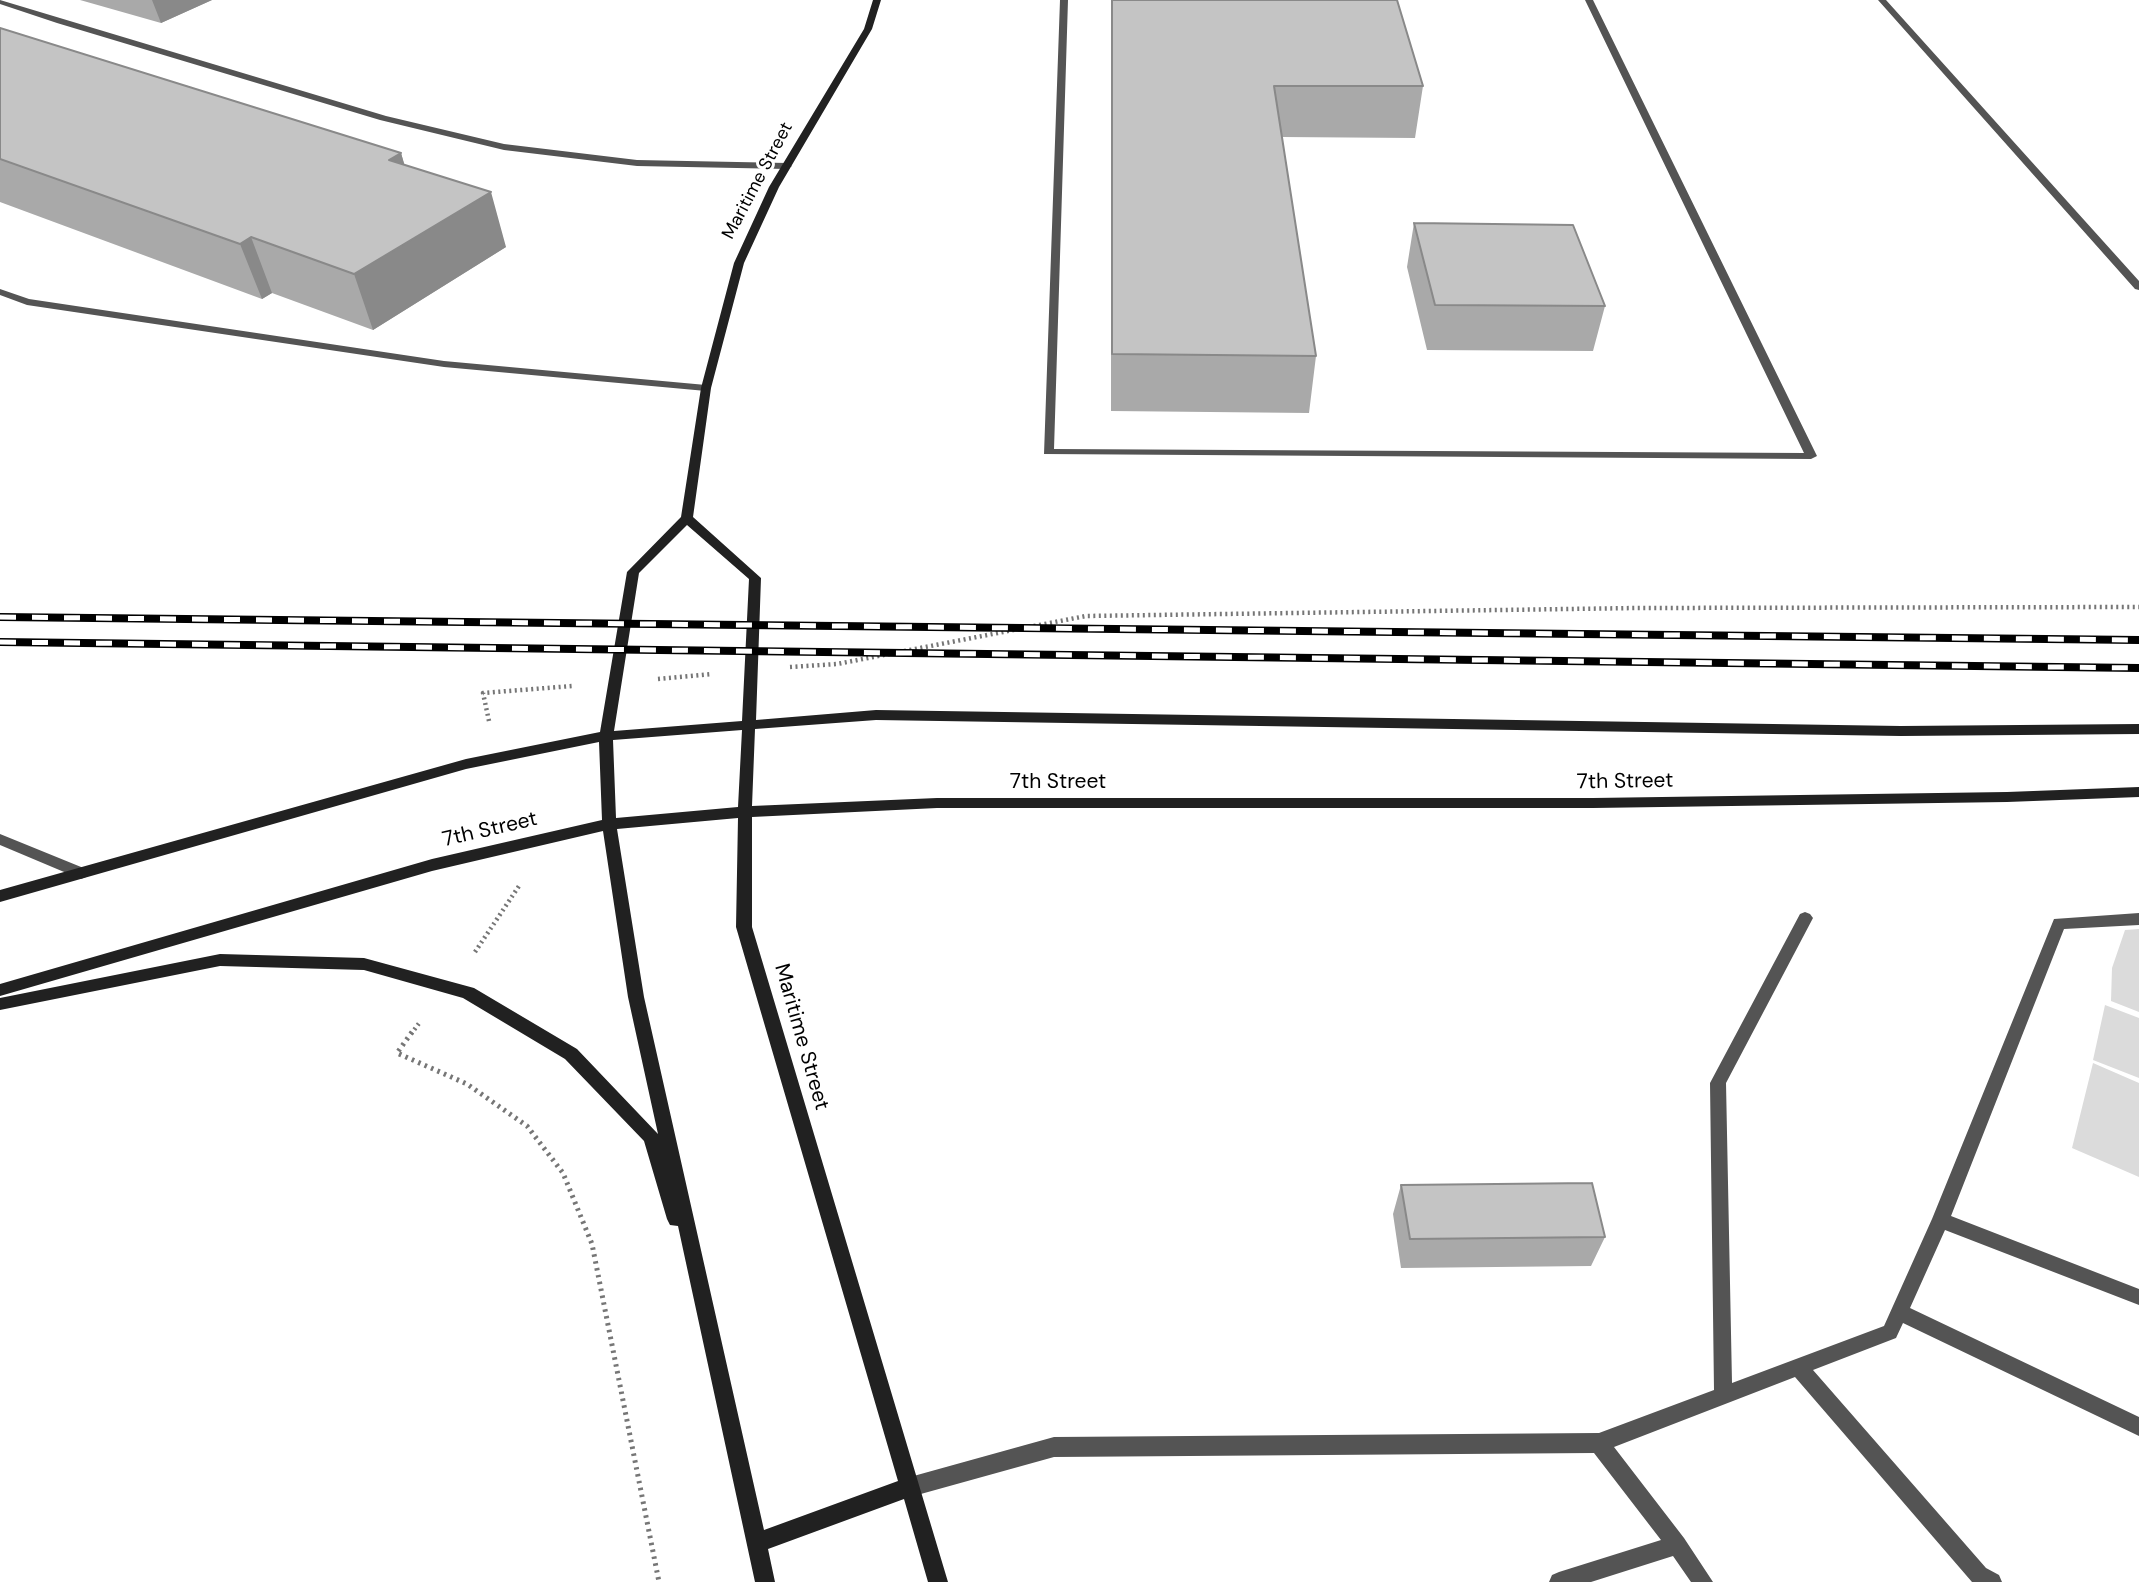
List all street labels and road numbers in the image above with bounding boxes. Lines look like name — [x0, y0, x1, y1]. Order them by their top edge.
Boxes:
street label: Maritime Street — [718, 119, 798, 243]
street label: 7th Street — [1010, 769, 1106, 795]
street label: 7th Street — [1576, 769, 1674, 795]
street label: 7th Street — [440, 807, 540, 853]
street label: Maritime Street — [768, 961, 834, 1113]

